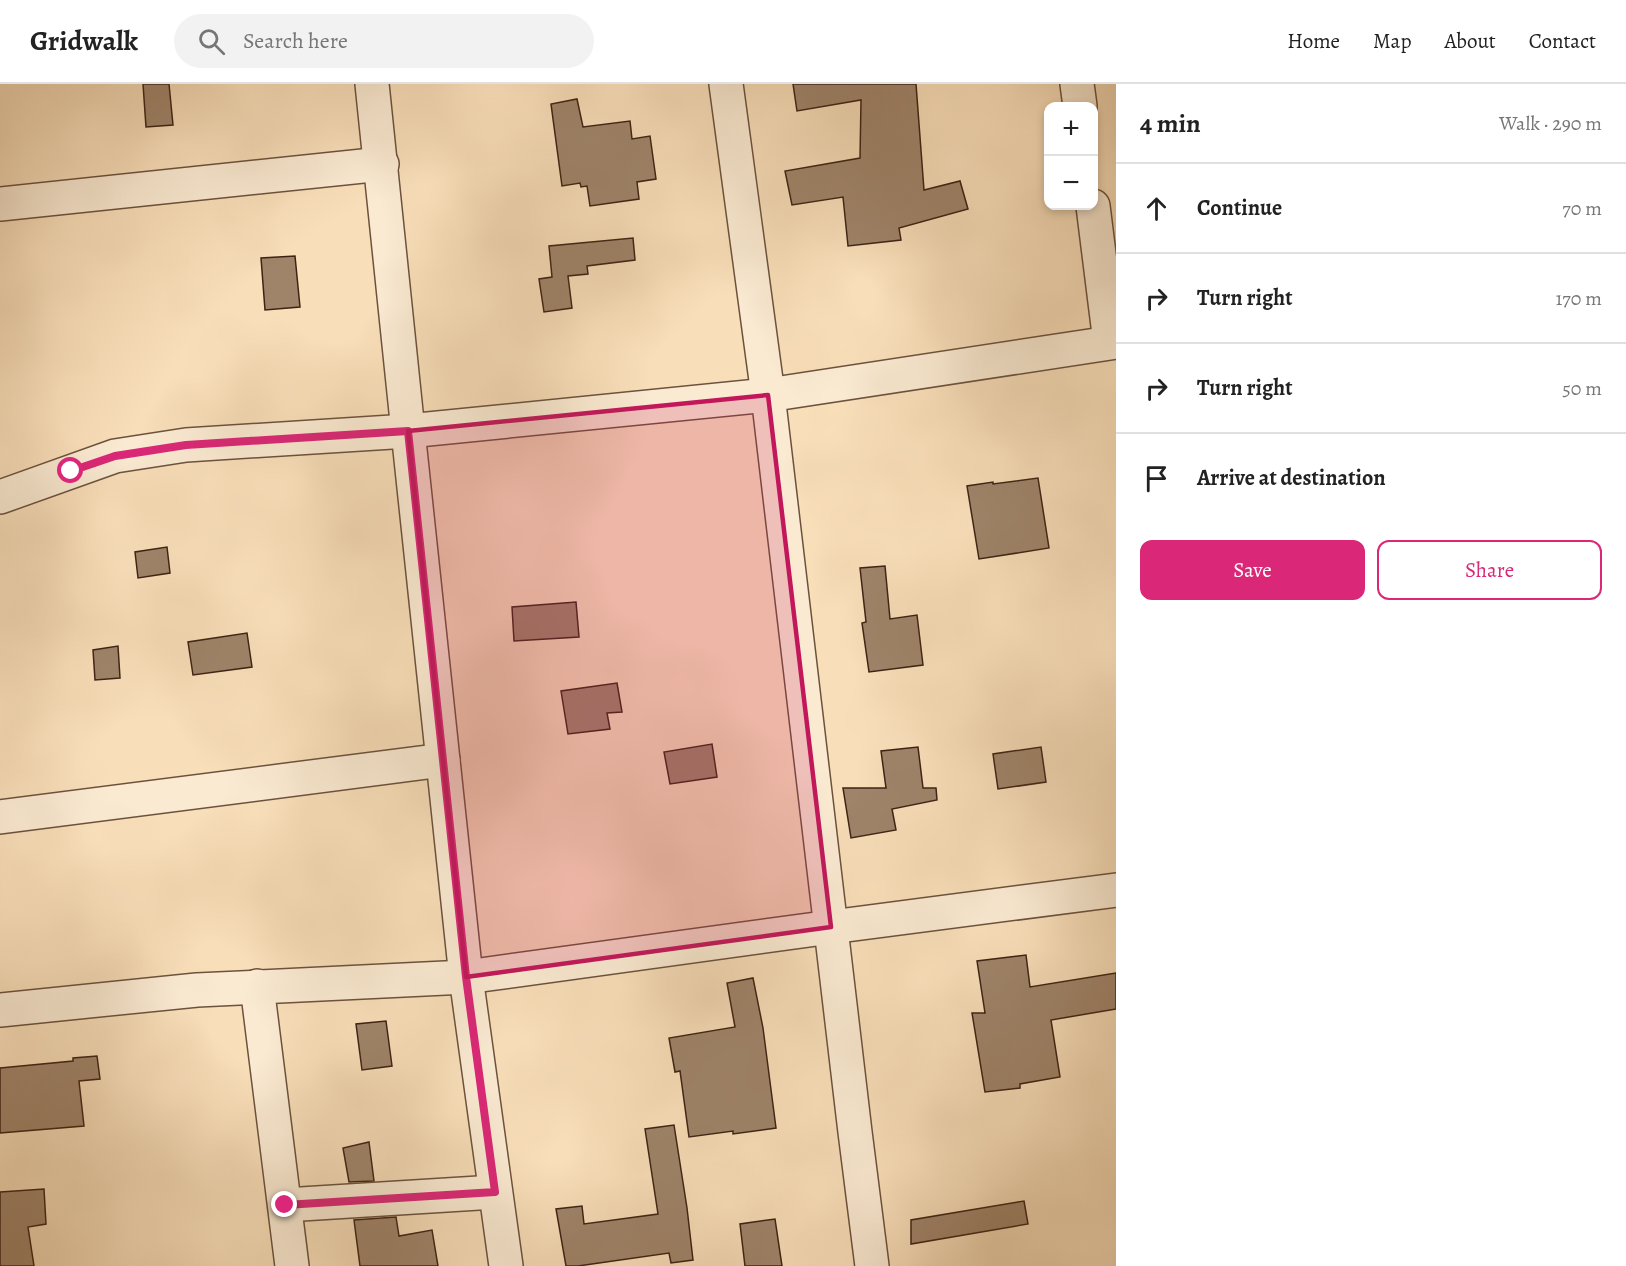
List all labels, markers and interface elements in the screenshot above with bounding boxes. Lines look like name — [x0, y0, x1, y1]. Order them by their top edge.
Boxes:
search box — [174, 14, 594, 68]
text: Gridwalk — [30, 22, 138, 60]
icon: search — [195, 25, 228, 58]
text: Search here — [243, 26, 348, 56]
text: Home — [1287, 27, 1340, 55]
text: Map — [1373, 27, 1411, 55]
text: About — [1444, 27, 1496, 55]
text: Contact — [1529, 27, 1596, 55]
map controls — [1044, 102, 1098, 210]
button: + — [1044, 102, 1098, 156]
text: 4 min — [1140, 106, 1201, 141]
text: Walk · 290 m — [1499, 110, 1602, 137]
button: − — [1044, 156, 1098, 210]
icon: ahead — [1140, 192, 1173, 225]
text: Continue — [1197, 193, 1282, 223]
text: 70 m — [1562, 195, 1602, 222]
icon: right — [1140, 282, 1173, 315]
text: Turn right — [1197, 283, 1293, 313]
text: 170 m — [1556, 285, 1602, 312]
icon: right — [1140, 372, 1173, 405]
text: Turn right — [1197, 373, 1293, 403]
text: 50 m — [1562, 375, 1602, 402]
route start — [57, 457, 83, 483]
icon: arrive — [1140, 462, 1173, 495]
text: Arrive at destination — [1197, 463, 1386, 493]
button: Save — [1140, 540, 1365, 600]
button: Share — [1377, 540, 1602, 600]
route end — [271, 1191, 297, 1217]

